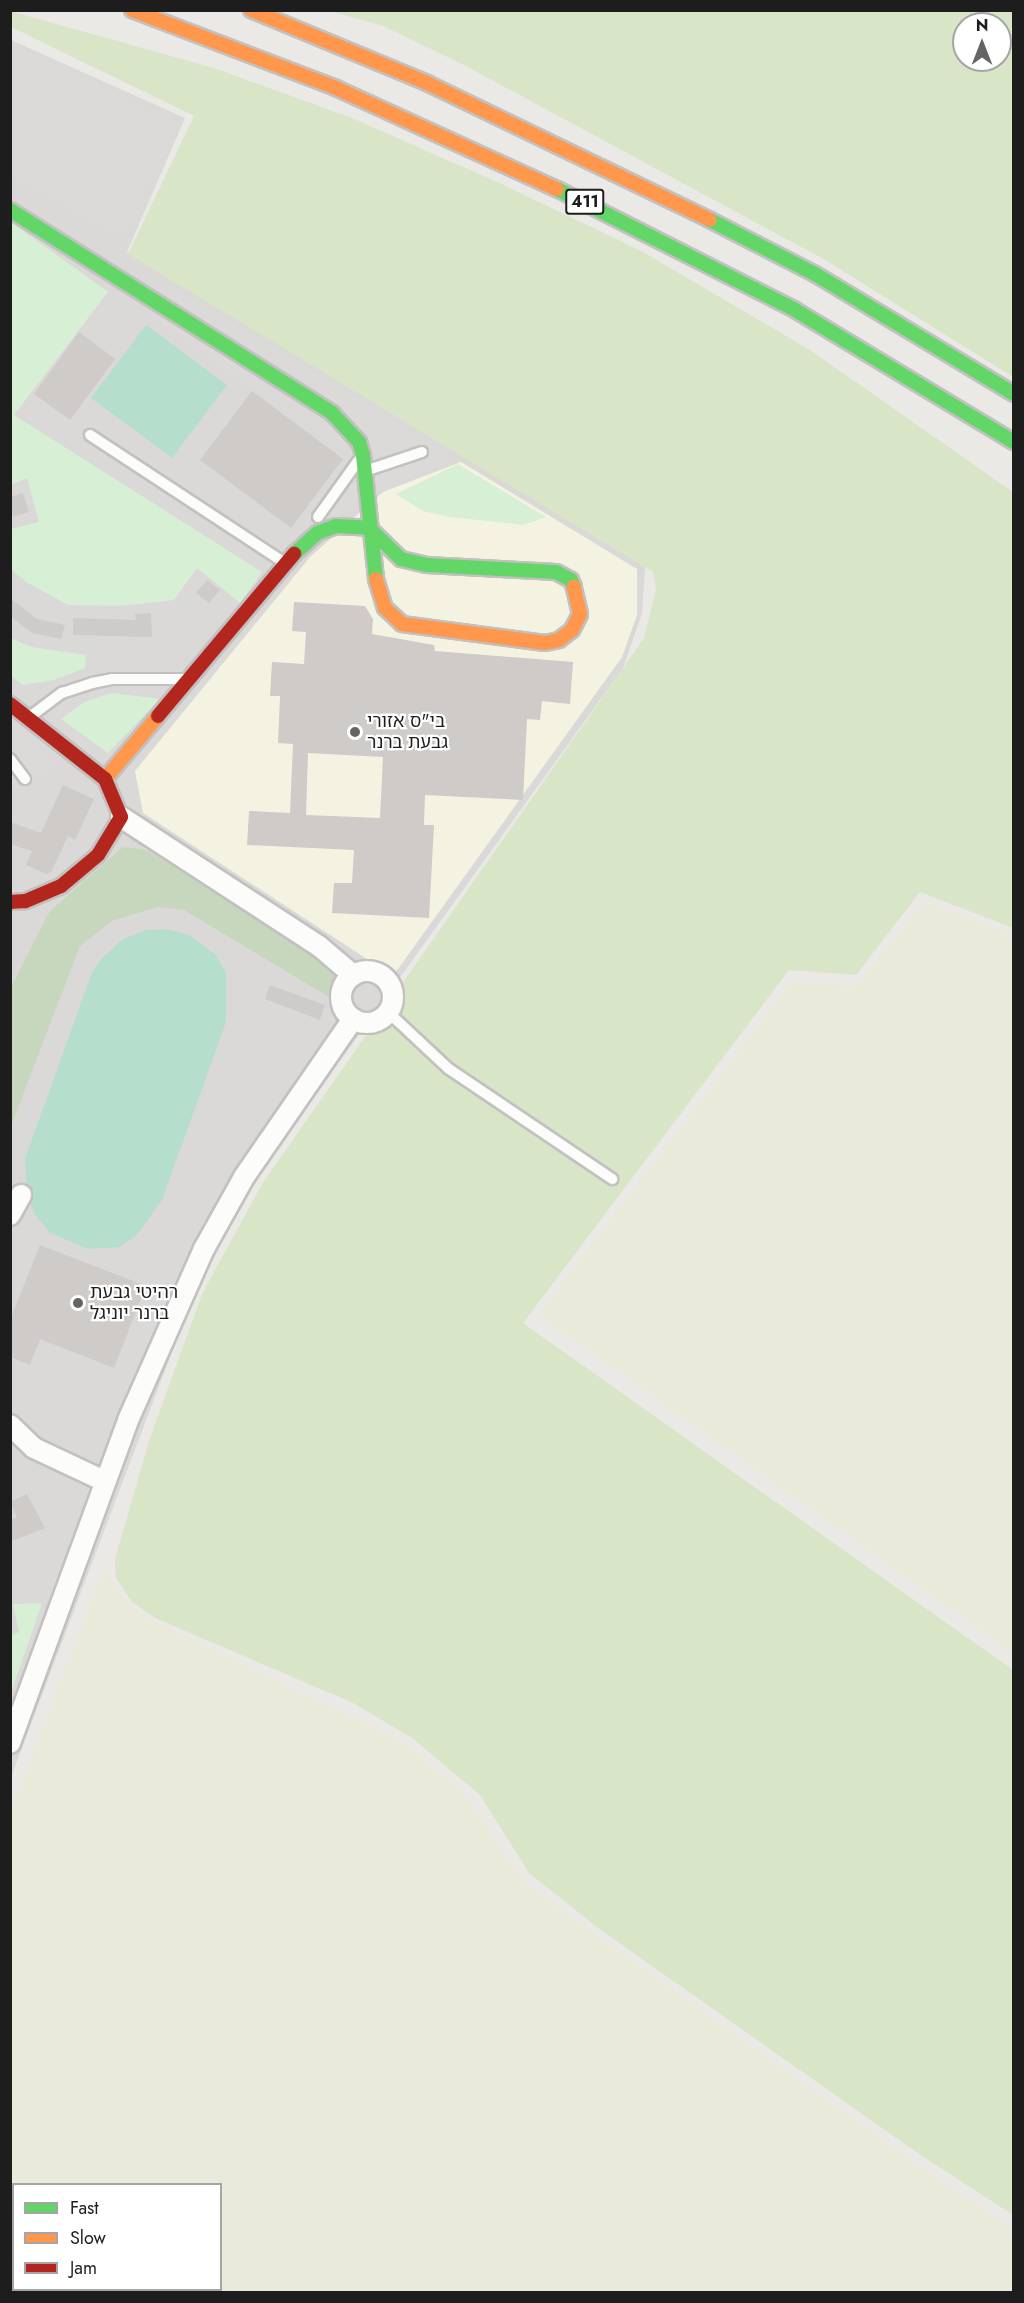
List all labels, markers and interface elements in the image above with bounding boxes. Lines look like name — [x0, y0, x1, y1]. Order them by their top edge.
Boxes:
north arrow — [952, 12, 1012, 72]
text: N — [976, 14, 988, 37]
road number: 411 — [564, 189, 606, 215]
place label: בי"ס אזורי גבעת ברנר — [367, 711, 448, 754]
marker: בי"ס אזורי גבעת ברנר — [348, 725, 362, 739]
place label: רהיטי גבעת ברנר יוניגל — [90, 1282, 178, 1324]
marker: רהיטי גבעת ברנר יוניגל — [71, 1296, 85, 1310]
legend — [12, 2183, 222, 2291]
text: Fast — [70, 2195, 99, 2221]
text: Slow — [70, 2225, 106, 2251]
text: Jam — [70, 2255, 97, 2281]

